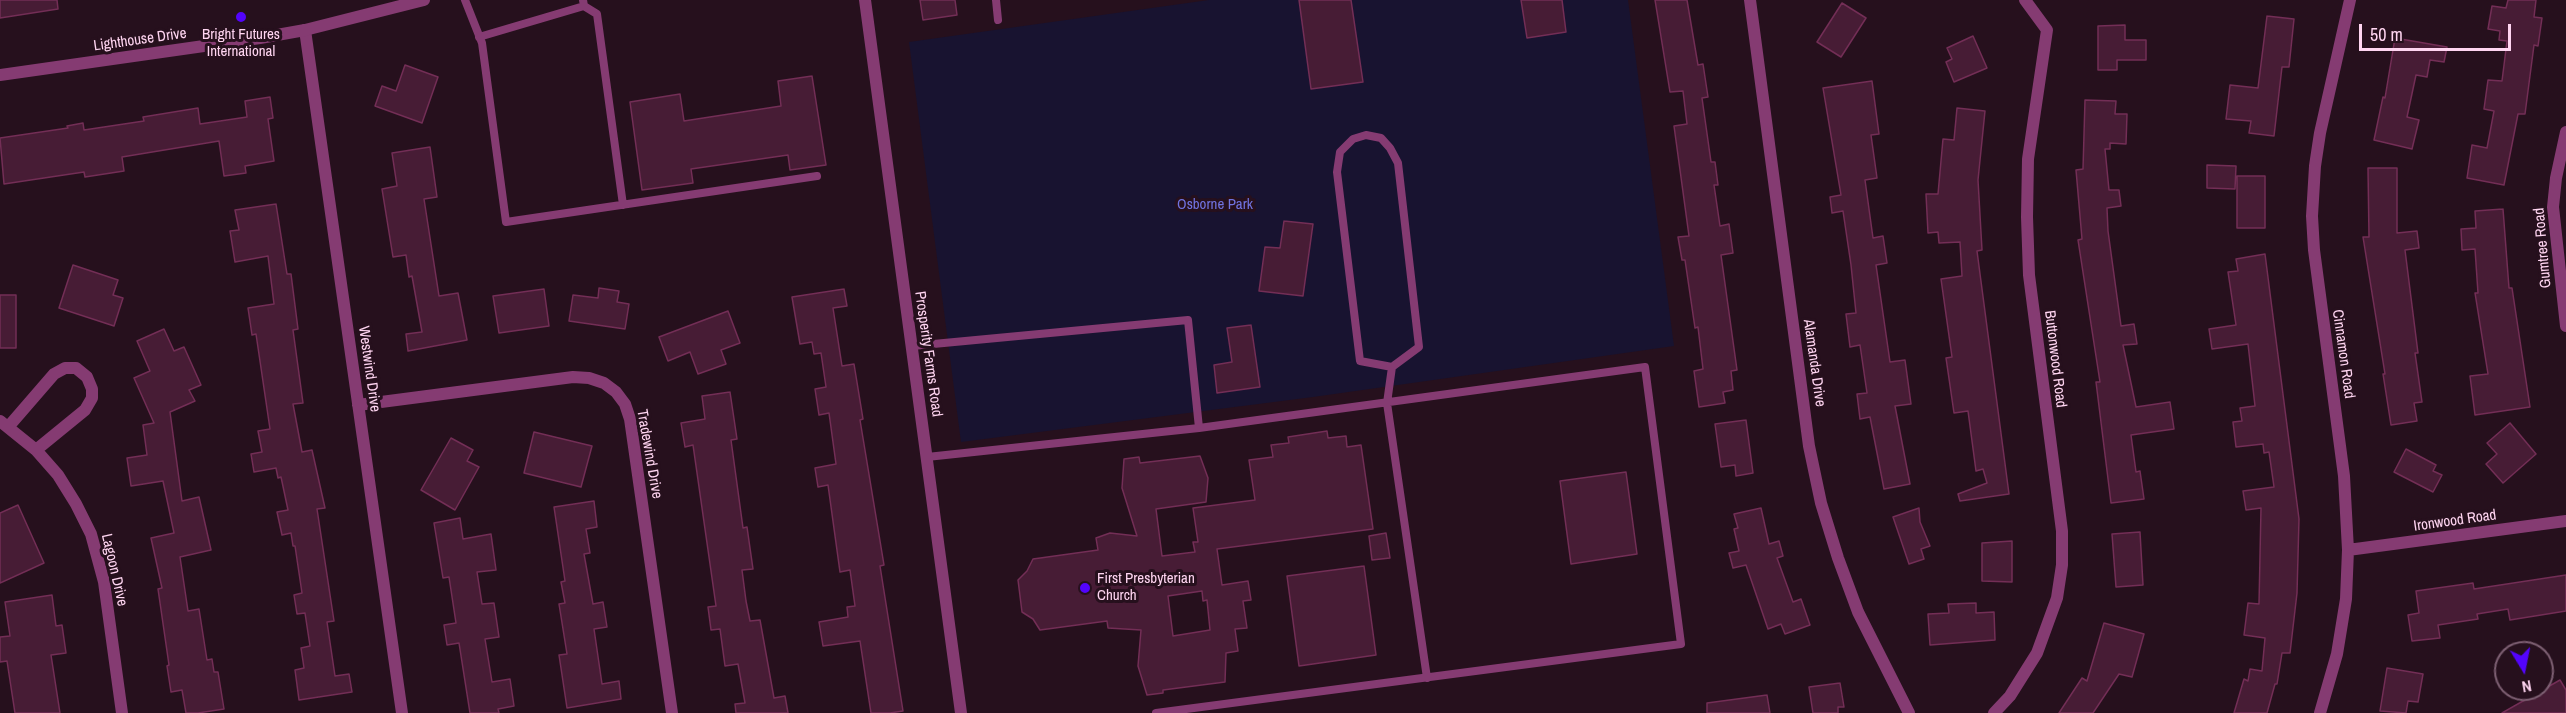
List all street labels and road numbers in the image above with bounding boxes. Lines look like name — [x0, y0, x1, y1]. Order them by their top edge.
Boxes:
street label: Lighthouse Drive — [92, 25, 188, 55]
street label: Gumtree Road — [2531, 207, 2555, 289]
street label: Prosperity Farms Road — [910, 290, 946, 418]
street label: Cinnamon Road — [2328, 308, 2358, 400]
street label: Buttonwood Road — [2040, 309, 2070, 409]
street label: Alamanda Drive — [1799, 318, 1829, 408]
street label: Westwind Drive — [354, 325, 384, 413]
street label: Tradewind Drive — [632, 408, 666, 500]
street label: Ironwood Road — [2412, 506, 2498, 536]
street label: Lagoon Drive — [97, 532, 131, 608]

